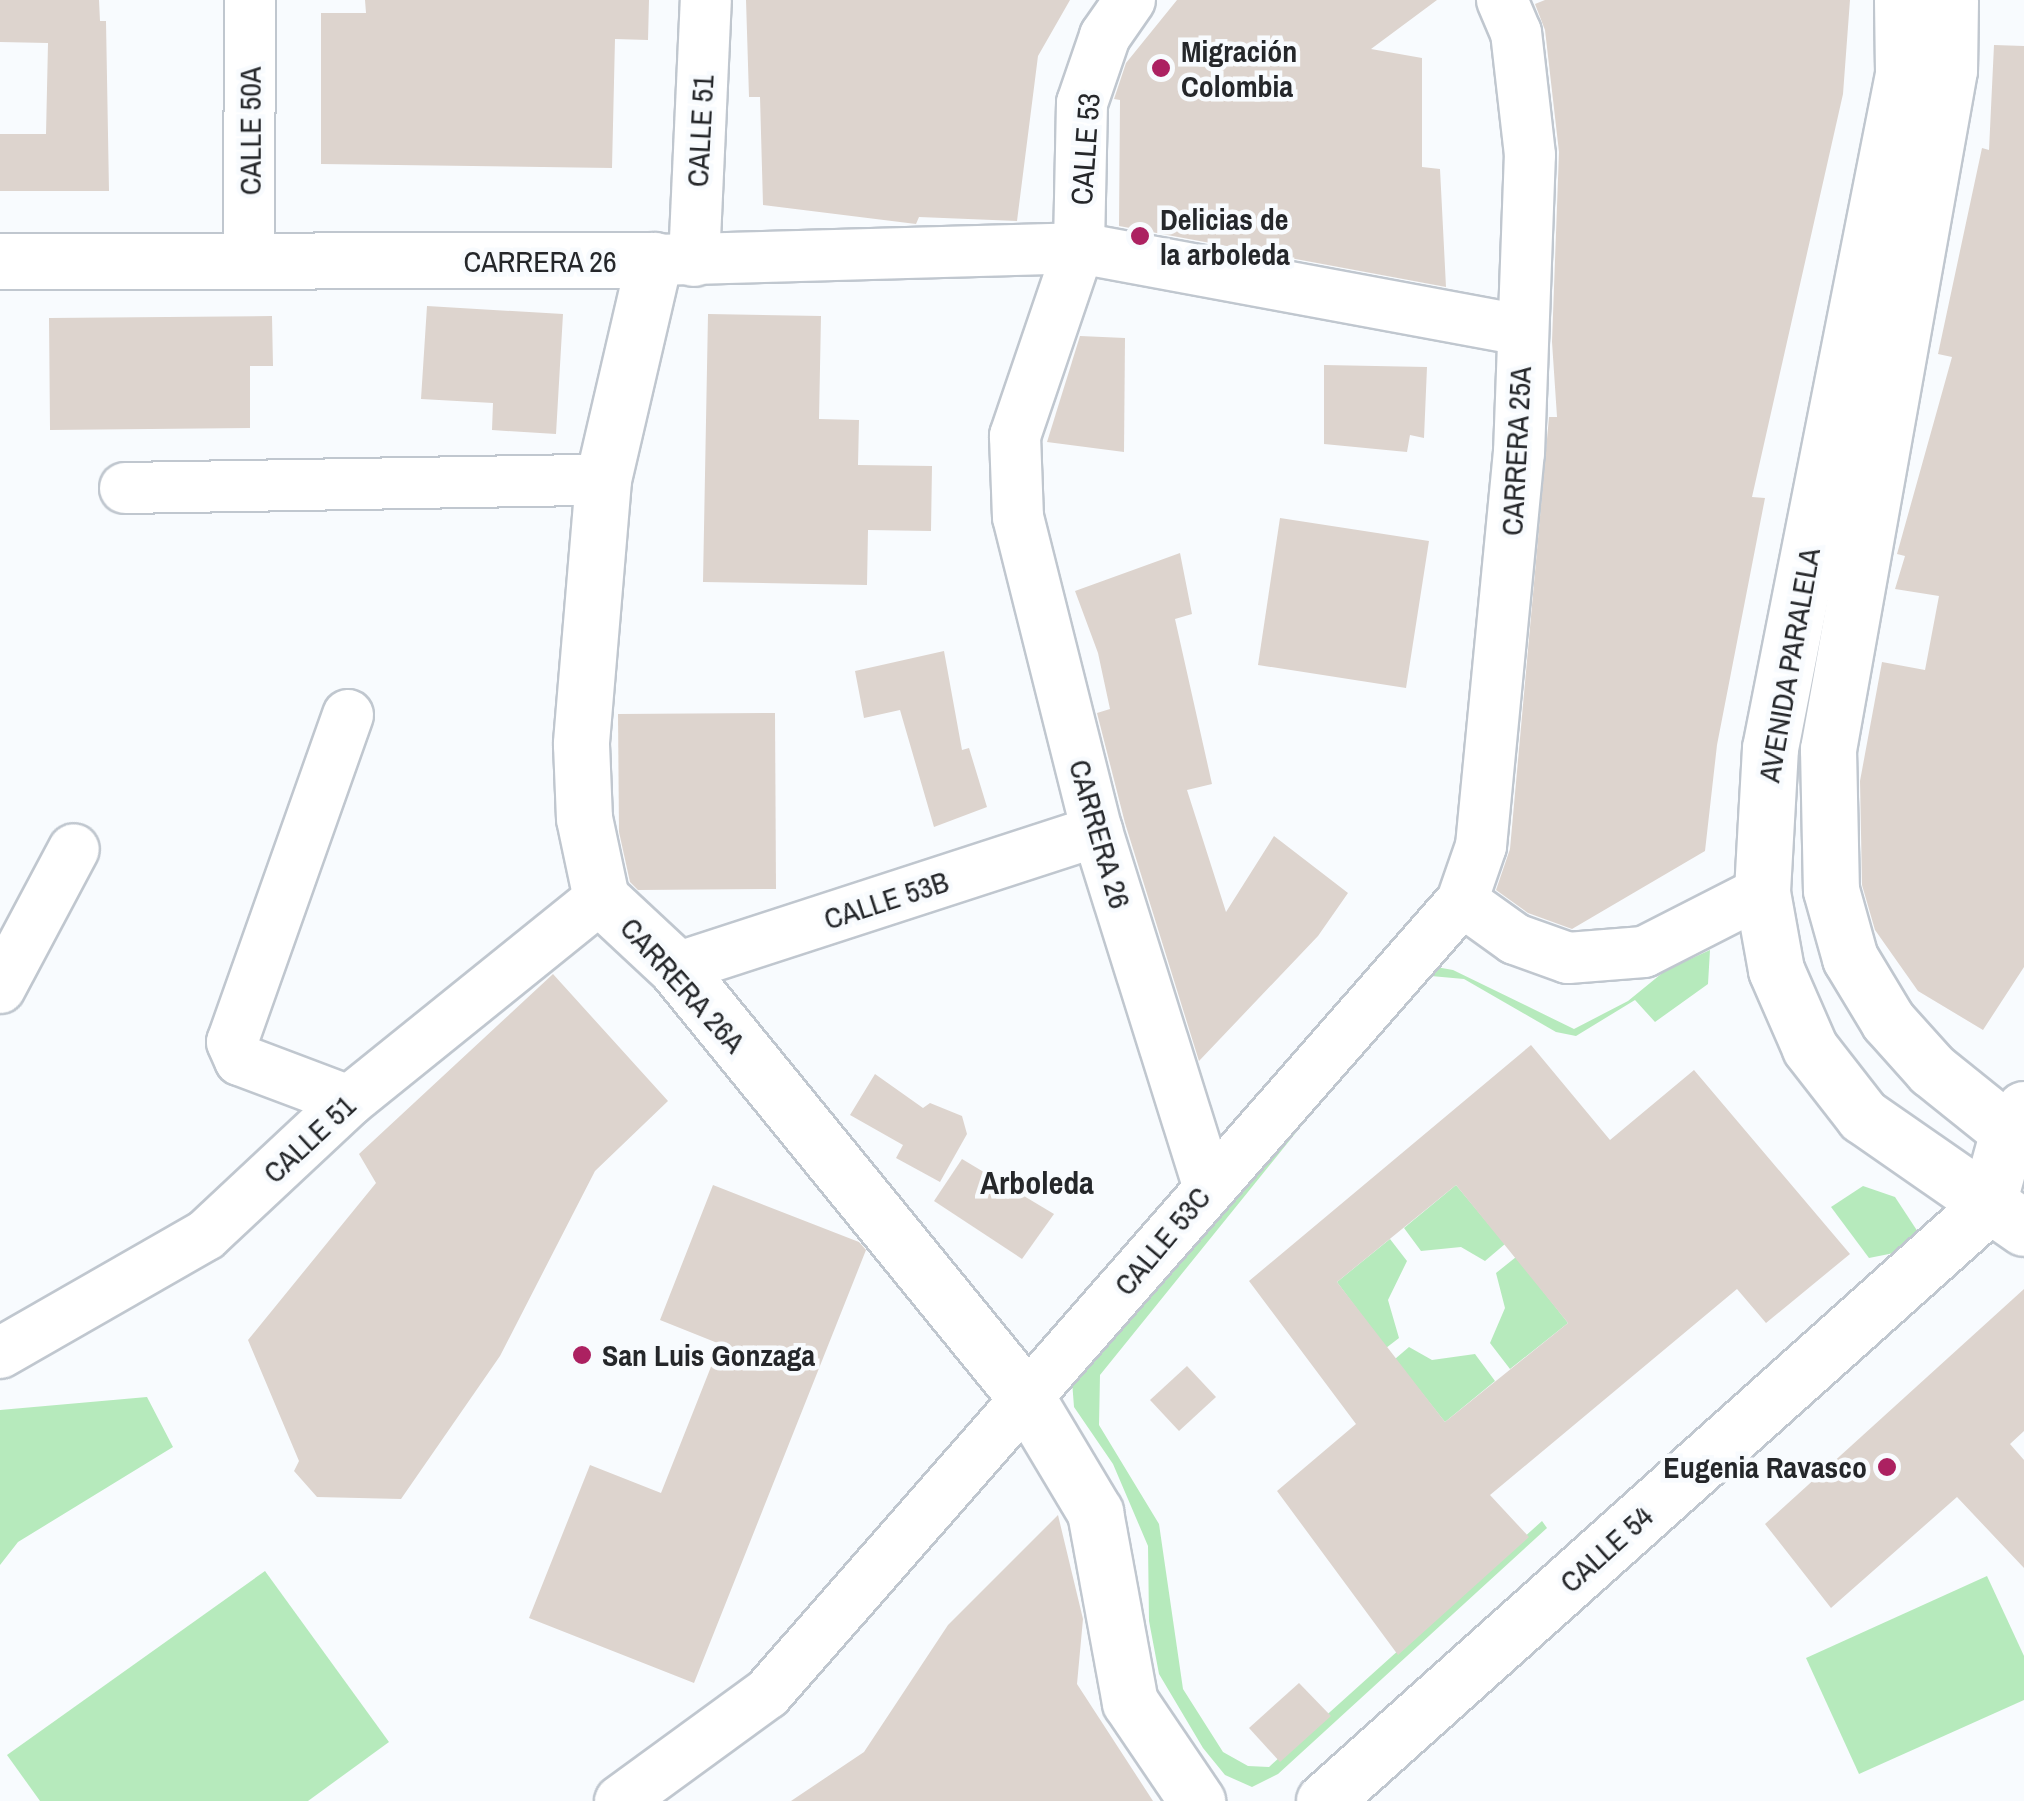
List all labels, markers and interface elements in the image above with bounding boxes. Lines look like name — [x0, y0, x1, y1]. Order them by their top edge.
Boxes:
place label: Migración Colombia — [1181, 33, 1297, 104]
marker: Migración Colombia — [1150, 57, 1172, 79]
street label: CALLE 50A — [232, 67, 268, 195]
street label: CALLE 51 — [679, 74, 721, 188]
street label: CALLE 53 — [1063, 92, 1107, 206]
place label: Delicias de la arboleda — [1160, 201, 1290, 272]
marker: Delicias de la arboleda — [1129, 225, 1151, 247]
street label: CARRERA 26 — [463, 243, 617, 279]
street label: CARRERA 25A — [1494, 365, 1538, 537]
street label: AVENIDA PARALELA — [1751, 544, 1827, 786]
street label: CARRERA 26 — [1061, 755, 1139, 913]
street label: CALLE 53B — [819, 863, 953, 937]
street label: CARRERA 26A — [612, 909, 754, 1061]
street label: CALLE 51 — [256, 1088, 362, 1190]
district label: Arboleda — [980, 1164, 1094, 1202]
street label: CALLE 53C — [1106, 1180, 1218, 1302]
place label: San Luis Gonzaga — [602, 1337, 815, 1373]
marker: San Luis Gonzaga — [571, 1344, 593, 1366]
place label: Eugenia Ravasco — [1663, 1449, 1867, 1485]
marker: Eugenia Ravasco — [1876, 1456, 1898, 1478]
street label: CALLE 54 — [1552, 1498, 1660, 1600]

